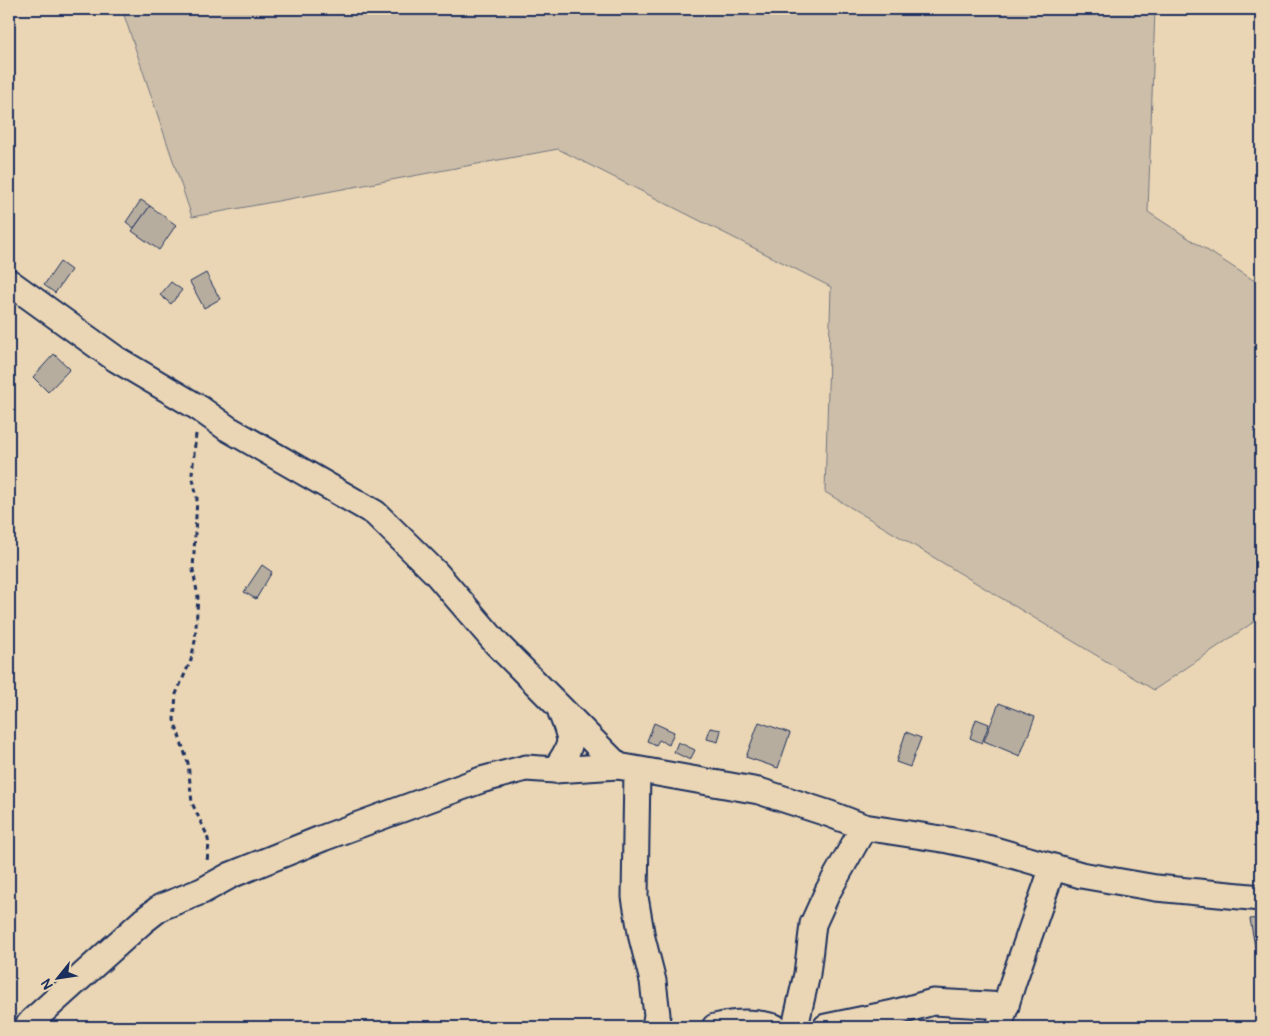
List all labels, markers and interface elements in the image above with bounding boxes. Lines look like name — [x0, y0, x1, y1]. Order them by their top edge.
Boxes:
north arrow — [32, 954, 82, 1004]
text: N — [37, 976, 57, 993]

